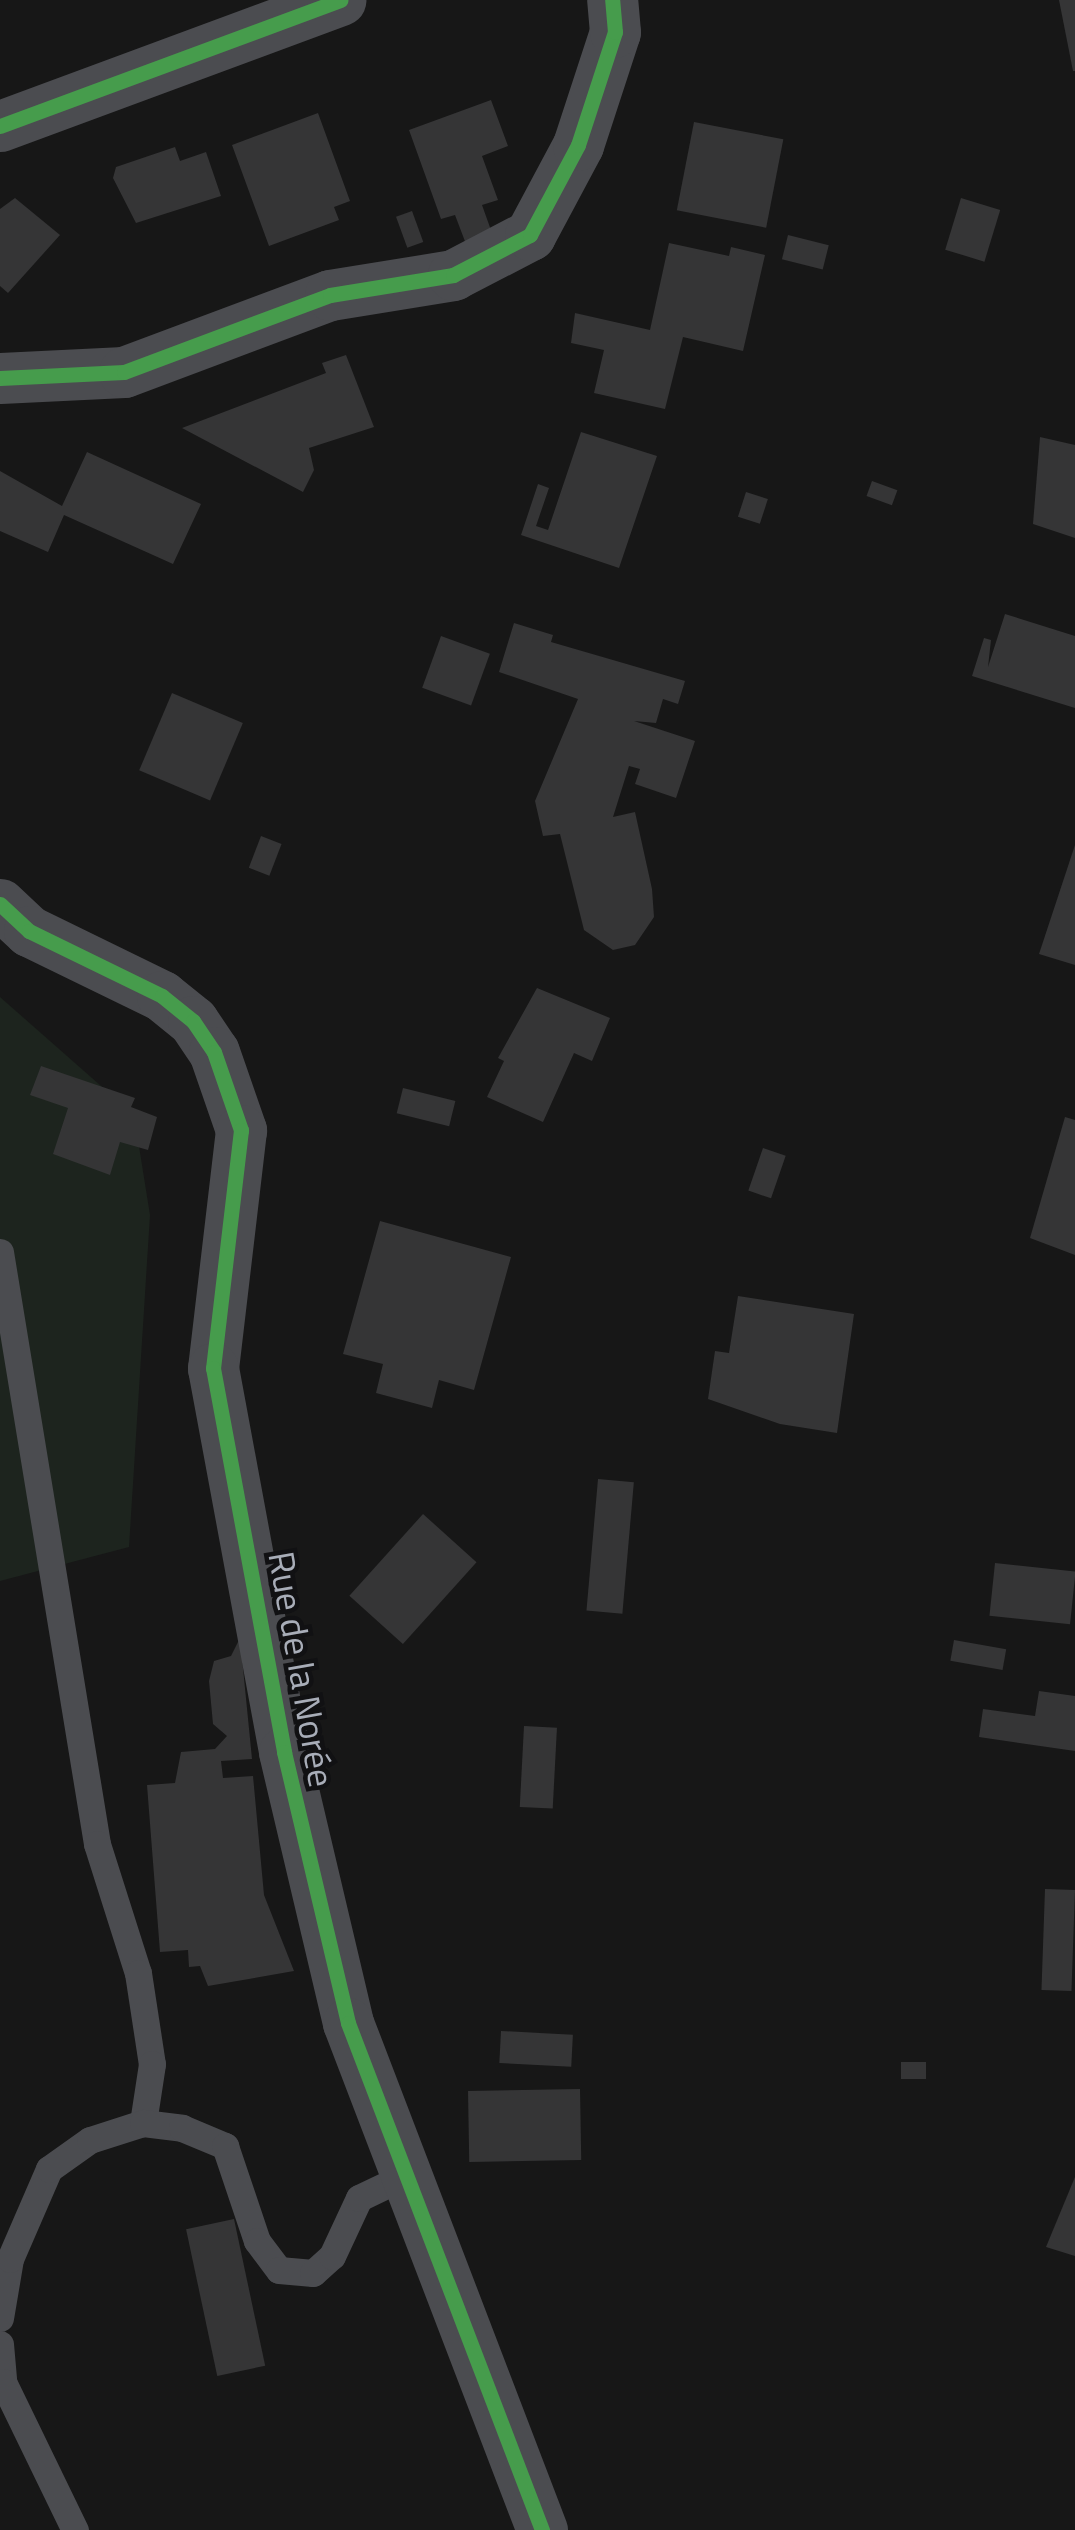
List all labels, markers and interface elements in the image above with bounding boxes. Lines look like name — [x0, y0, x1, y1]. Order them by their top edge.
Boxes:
street label: Rue de la Norée — [260, 1548, 344, 1790]

